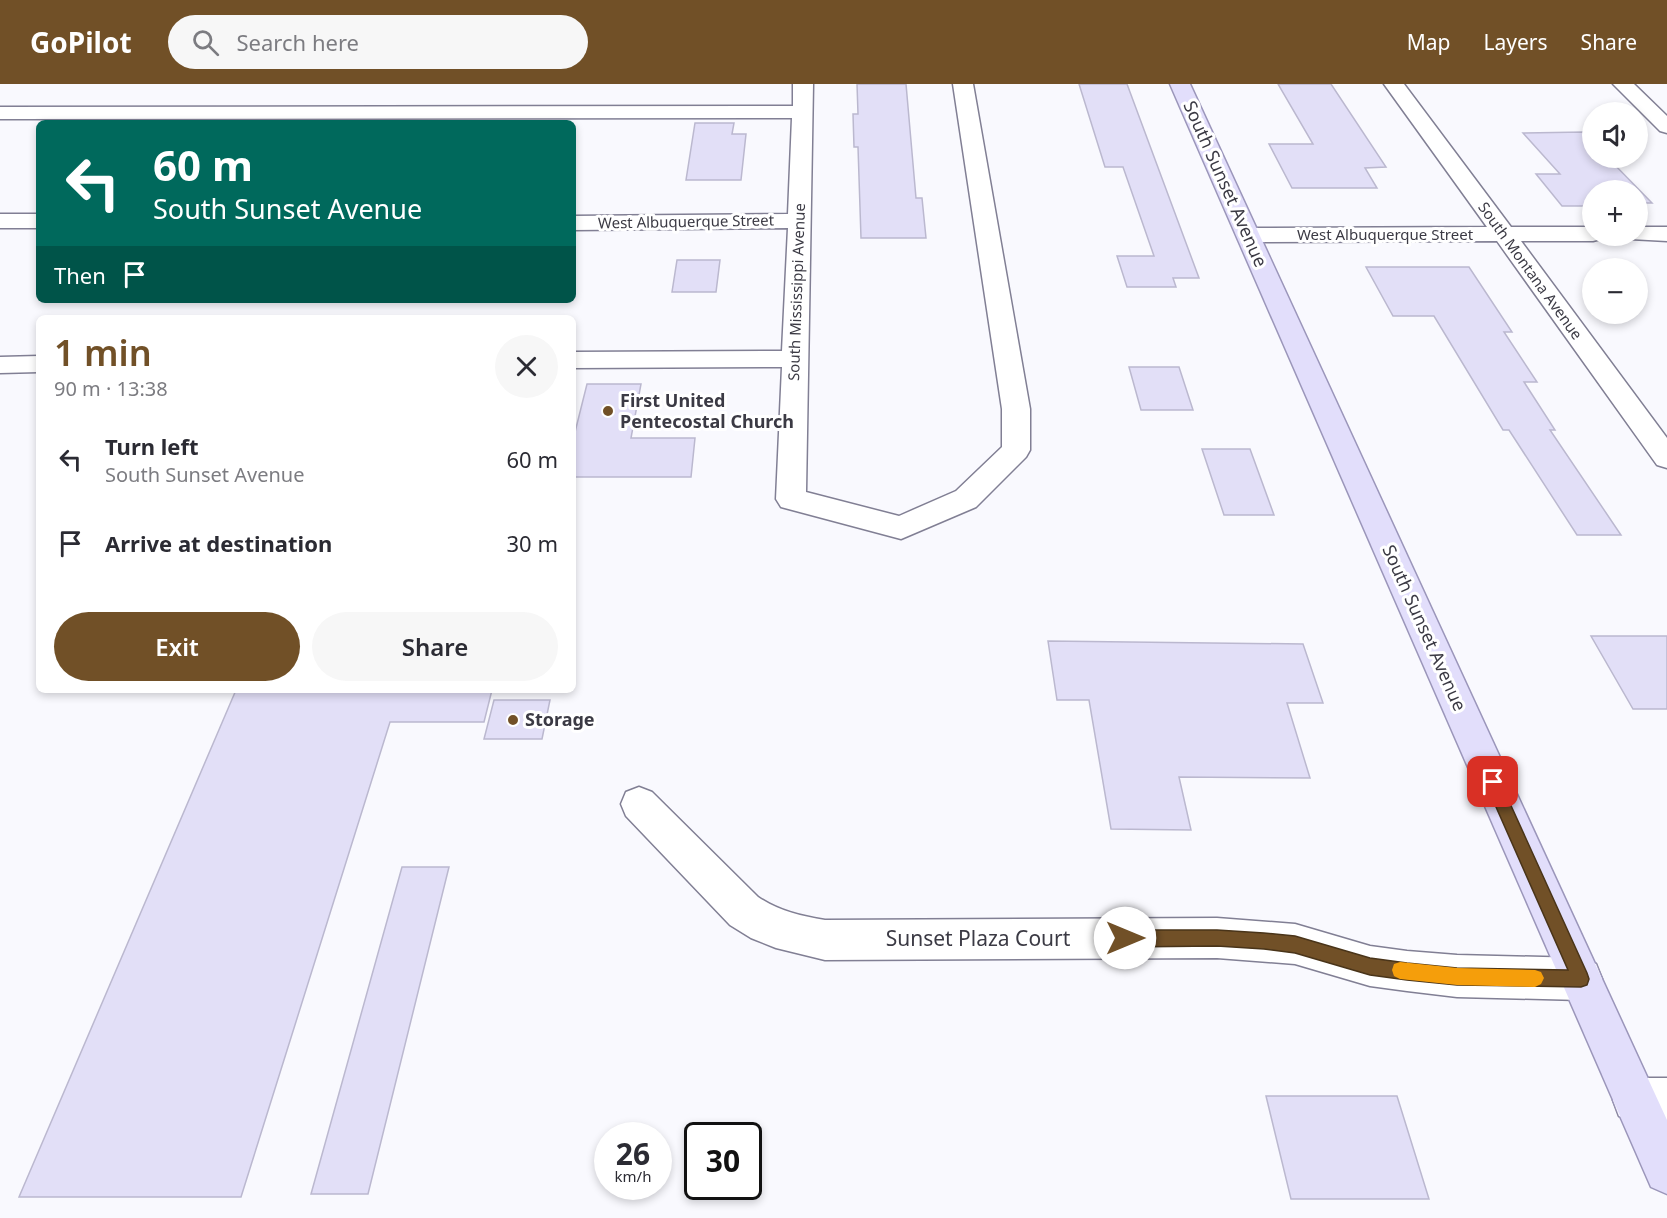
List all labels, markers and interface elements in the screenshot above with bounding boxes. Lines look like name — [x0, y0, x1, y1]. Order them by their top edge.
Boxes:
search box — [168, 15, 588, 69]
text: GoPilot — [30, 23, 132, 61]
icon: search — [189, 26, 222, 59]
text: Search here — [237, 27, 359, 57]
text: Map — [1407, 28, 1451, 56]
text: Layers — [1484, 28, 1548, 56]
text: Share — [1581, 28, 1637, 56]
street label: South Sunset Avenue — [1178, 97, 1273, 270]
map controls — [1582, 102, 1648, 324]
button: sound — [1582, 102, 1648, 168]
text: 60 m — [153, 136, 253, 193]
icon: left — [54, 144, 132, 222]
button: + — [1582, 180, 1648, 246]
text: South Sunset Avenue — [153, 190, 422, 227]
street label: South Montana Avenue — [1474, 198, 1587, 343]
street label: South Mississippi Avenue — [783, 203, 809, 381]
street label: West Albuquerque Street — [598, 209, 775, 233]
street label: West Albuquerque Street — [1297, 224, 1474, 244]
icon: arrive — [118, 258, 151, 291]
button: − — [1582, 258, 1648, 324]
text: Then — [54, 260, 106, 290]
text: 1 min — [54, 328, 152, 377]
button: close — [495, 335, 558, 398]
text: 90 m · 13:38 — [54, 375, 168, 402]
place label: First United Pentecostal Church — [620, 388, 794, 433]
marker: First United Pentecostal Church — [601, 404, 615, 418]
text: Turn left — [105, 431, 199, 461]
icon: left — [54, 443, 87, 476]
text: 60 m — [507, 444, 558, 474]
text: South Sunset Avenue — [105, 461, 304, 488]
icon: arrive — [54, 527, 87, 560]
text: Arrive at destination — [105, 528, 332, 558]
text: 30 m — [507, 528, 558, 558]
street label: South Sunset Avenue — [1377, 541, 1472, 714]
button: Exit — [54, 612, 300, 681]
button: Share — [312, 612, 558, 681]
place label: Storage — [525, 707, 595, 731]
marker: Storage — [506, 713, 520, 727]
pin — [1467, 756, 1518, 807]
icon: arrive — [1476, 765, 1509, 798]
position arrow — [1093, 906, 1157, 970]
street label: Sunset Plaza Court — [886, 924, 1071, 952]
speed limit sign: 30 — [684, 1122, 762, 1200]
text: 26 — [616, 1133, 650, 1174]
text: km/h — [615, 1166, 651, 1186]

